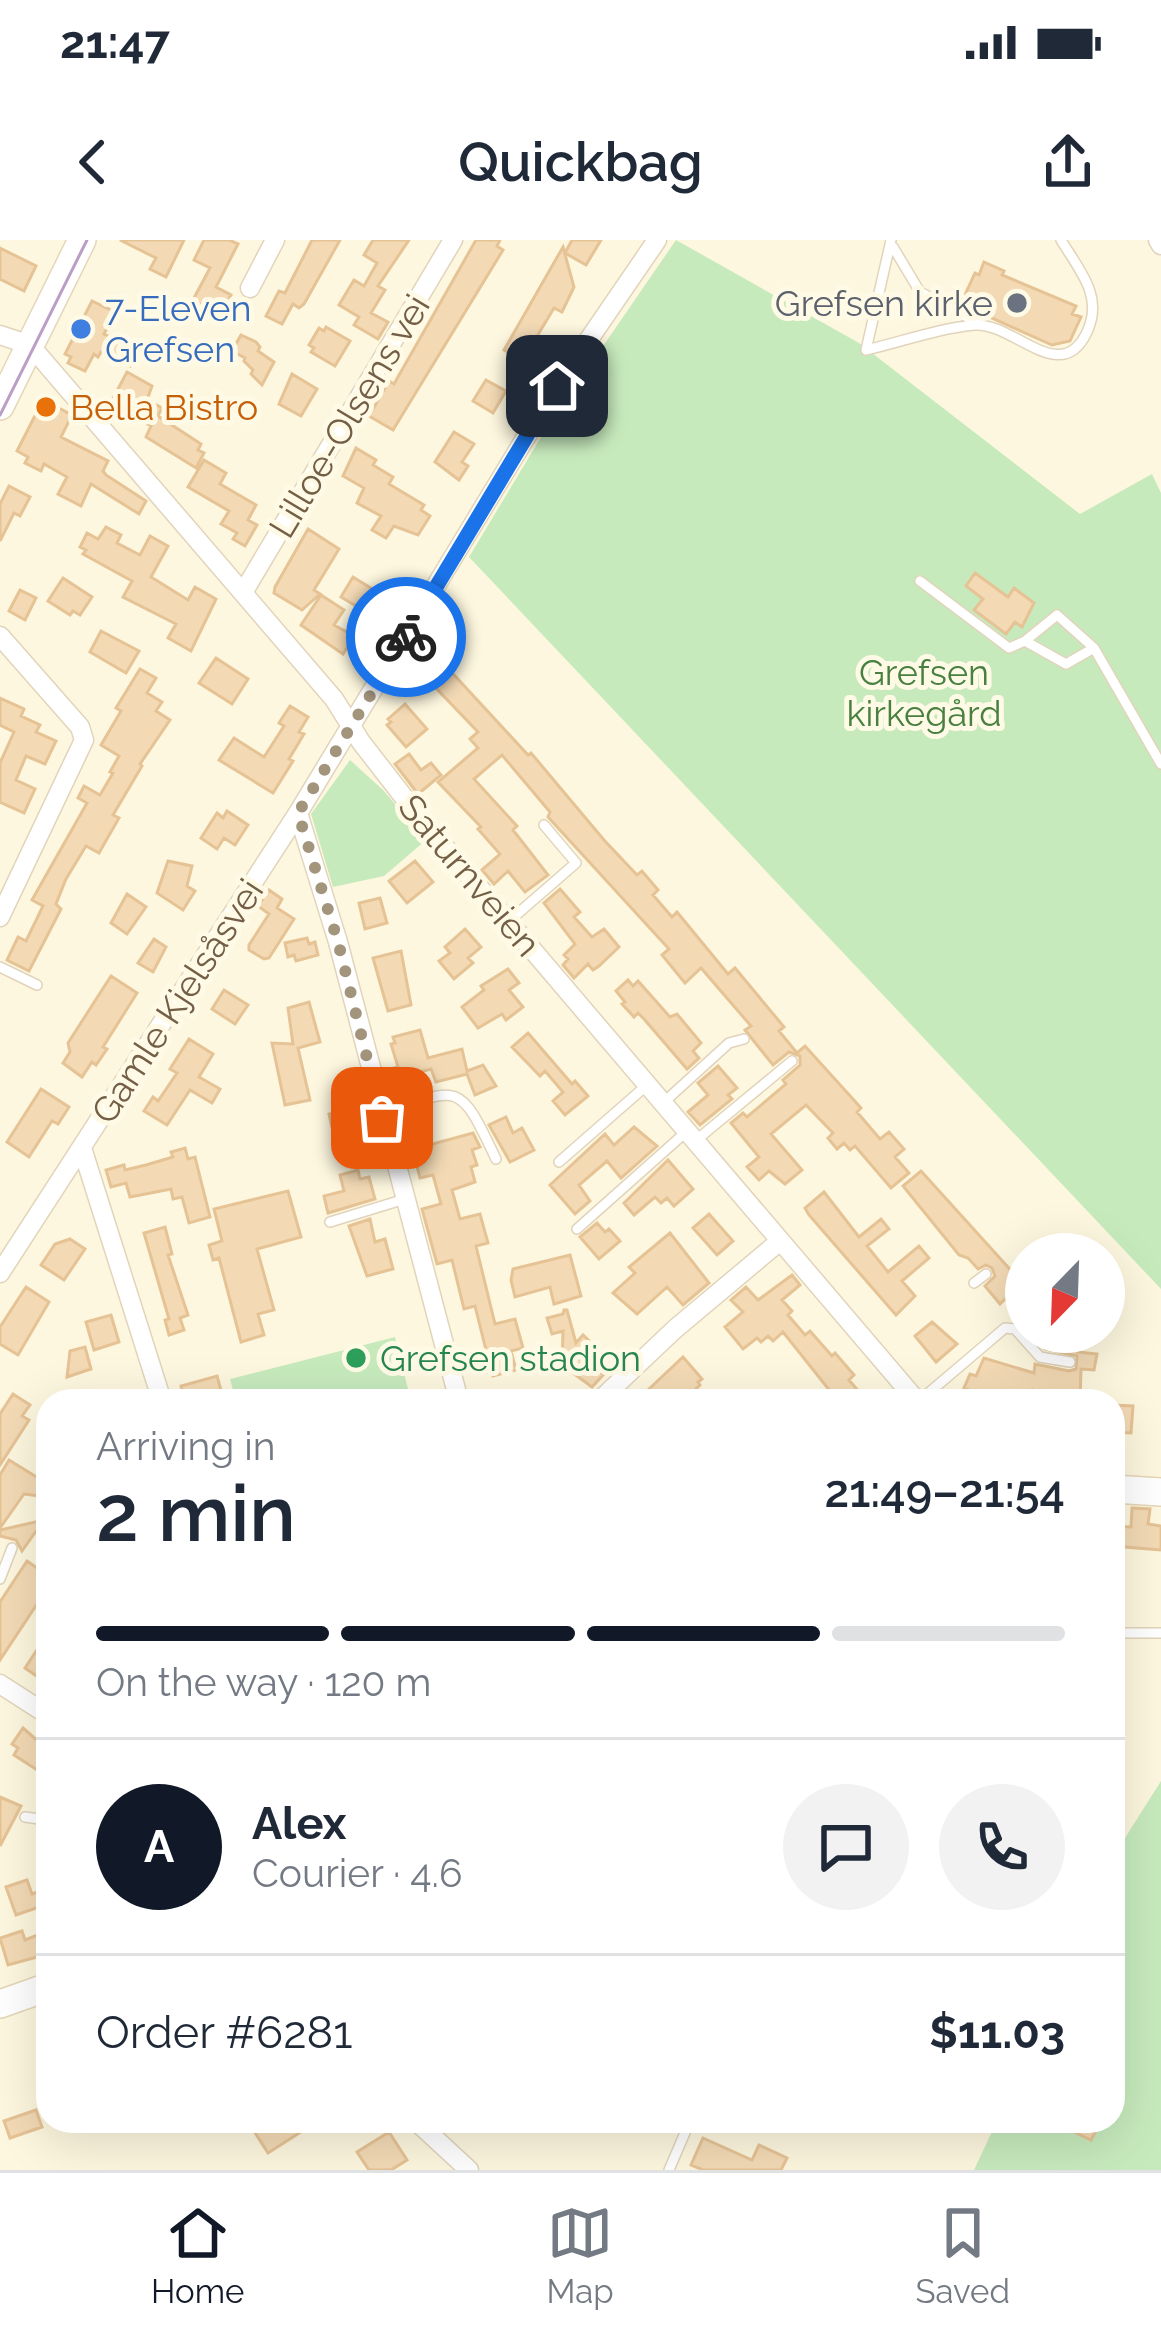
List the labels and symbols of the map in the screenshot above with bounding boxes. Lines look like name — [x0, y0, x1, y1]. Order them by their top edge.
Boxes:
place label: Grefsen kirke — [775, 282, 993, 324]
place label: 7-Eleven Grefsen — [105, 287, 251, 370]
street label: Lilloe-Olsens vei — [260, 287, 438, 545]
marker: Grefsen kirke — [1004, 290, 1030, 316]
marker: 7-Eleven Grefsen — [68, 316, 94, 342]
pin — [506, 335, 608, 437]
place label: Bella Bistro — [70, 386, 258, 428]
marker: Bella Bistro — [33, 394, 59, 420]
courier — [346, 577, 466, 697]
park label: Grefsen kirkegård — [846, 651, 1002, 734]
street label: Saturnveien — [390, 786, 550, 964]
street label: Gamle Kjelsåsvei — [83, 871, 271, 1131]
pin — [331, 1067, 433, 1169]
north arrow — [1005, 1233, 1125, 1353]
place label: Grefsen stadion — [380, 1337, 641, 1379]
marker: Grefsen stadion — [343, 1345, 369, 1371]

